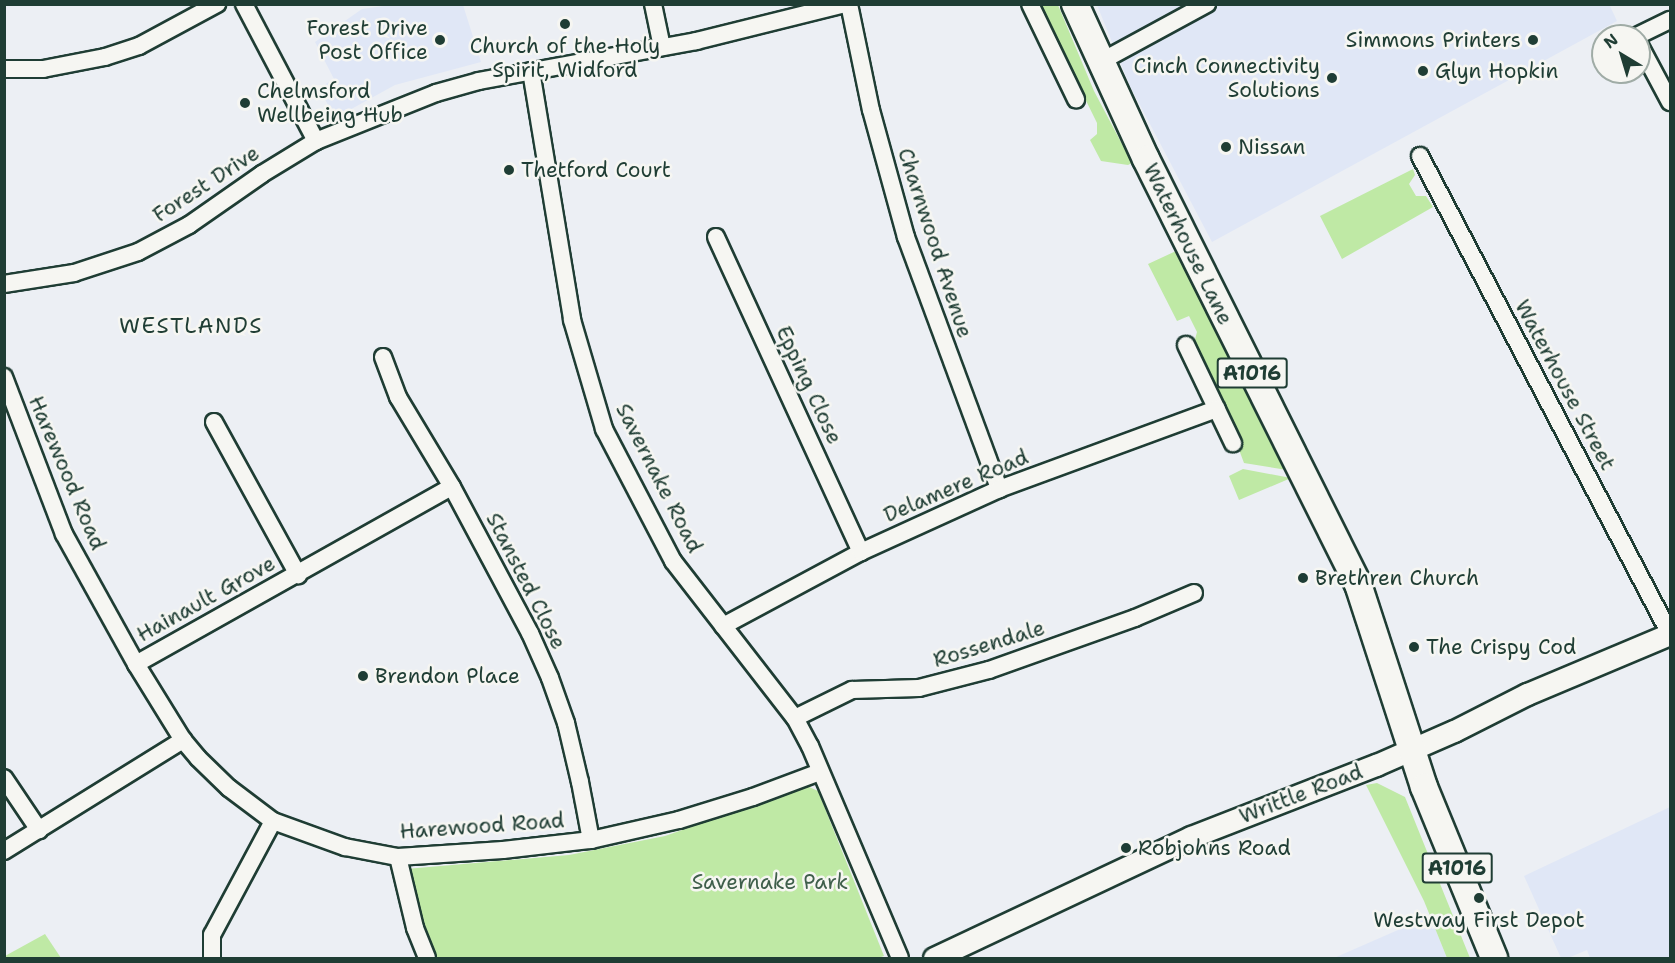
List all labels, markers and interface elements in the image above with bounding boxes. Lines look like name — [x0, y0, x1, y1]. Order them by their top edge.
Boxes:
place label: Forest Drive Post Office — [306, 15, 428, 65]
marker: Church of the Holy Spirit, Widford — [558, 17, 572, 31]
north arrow — [1591, 24, 1651, 84]
place label: Simmons Printers — [1346, 27, 1521, 53]
text: N — [1599, 29, 1622, 53]
marker: Forest Drive Post Office — [433, 33, 447, 47]
place label: Church of the Holy Spirit, Widford — [470, 33, 660, 83]
marker: Simmons Printers — [1526, 33, 1540, 47]
place label: Cinch Connectivity Solutions — [1134, 53, 1320, 103]
place label: Glyn Hopkin — [1435, 58, 1558, 84]
marker: Glyn Hopkin — [1416, 64, 1430, 78]
marker: Cinch Connectivity Solutions — [1325, 71, 1339, 85]
place label: Chelmsford Wellbeing Hub — [257, 78, 403, 128]
marker: Chelmsford Wellbeing Hub — [238, 96, 252, 110]
place label: Nissan — [1238, 134, 1305, 160]
street label: Forest Drive — [148, 140, 264, 228]
marker: Nissan — [1219, 140, 1233, 154]
street label: Charnwood Avenue — [892, 145, 978, 341]
place label: Thetford Court — [521, 157, 671, 183]
street label: Waterhouse Lane — [1138, 159, 1238, 329]
marker: Thetford Court — [502, 163, 516, 177]
street label: Waterhouse Street — [1509, 295, 1621, 475]
district label: WESTLANDS — [119, 313, 263, 339]
street label: Epping Close — [771, 322, 847, 448]
road number: A1016 — [1216, 356, 1288, 390]
street label: Harewood Road — [23, 392, 111, 554]
street label: Savernake Road — [610, 399, 708, 557]
street label: Delamere Road — [880, 444, 1032, 528]
street label: Stansted Close — [481, 508, 571, 654]
street label: Hainault Grove — [133, 551, 279, 647]
place label: Brethren Church — [1315, 565, 1479, 591]
marker: Brethren Church — [1296, 571, 1310, 585]
street label: Rossendale — [930, 615, 1048, 673]
place label: The Crispy Cod — [1426, 634, 1576, 660]
marker: The Crispy Cod — [1407, 640, 1421, 654]
place label: Brendon Place — [375, 663, 520, 689]
marker: Brendon Place — [356, 669, 370, 683]
street label: Writtle Road — [1236, 759, 1366, 829]
street label: Harewood Road — [399, 808, 565, 844]
place label: Robjohns Road — [1138, 835, 1291, 861]
marker: Robjohns Road — [1119, 841, 1133, 855]
road number: A1016 — [1421, 851, 1493, 885]
park label: Savernake Park — [692, 869, 848, 895]
marker: Westway First Depot — [1472, 891, 1486, 905]
place label: Westway First Depot — [1373, 907, 1585, 933]

